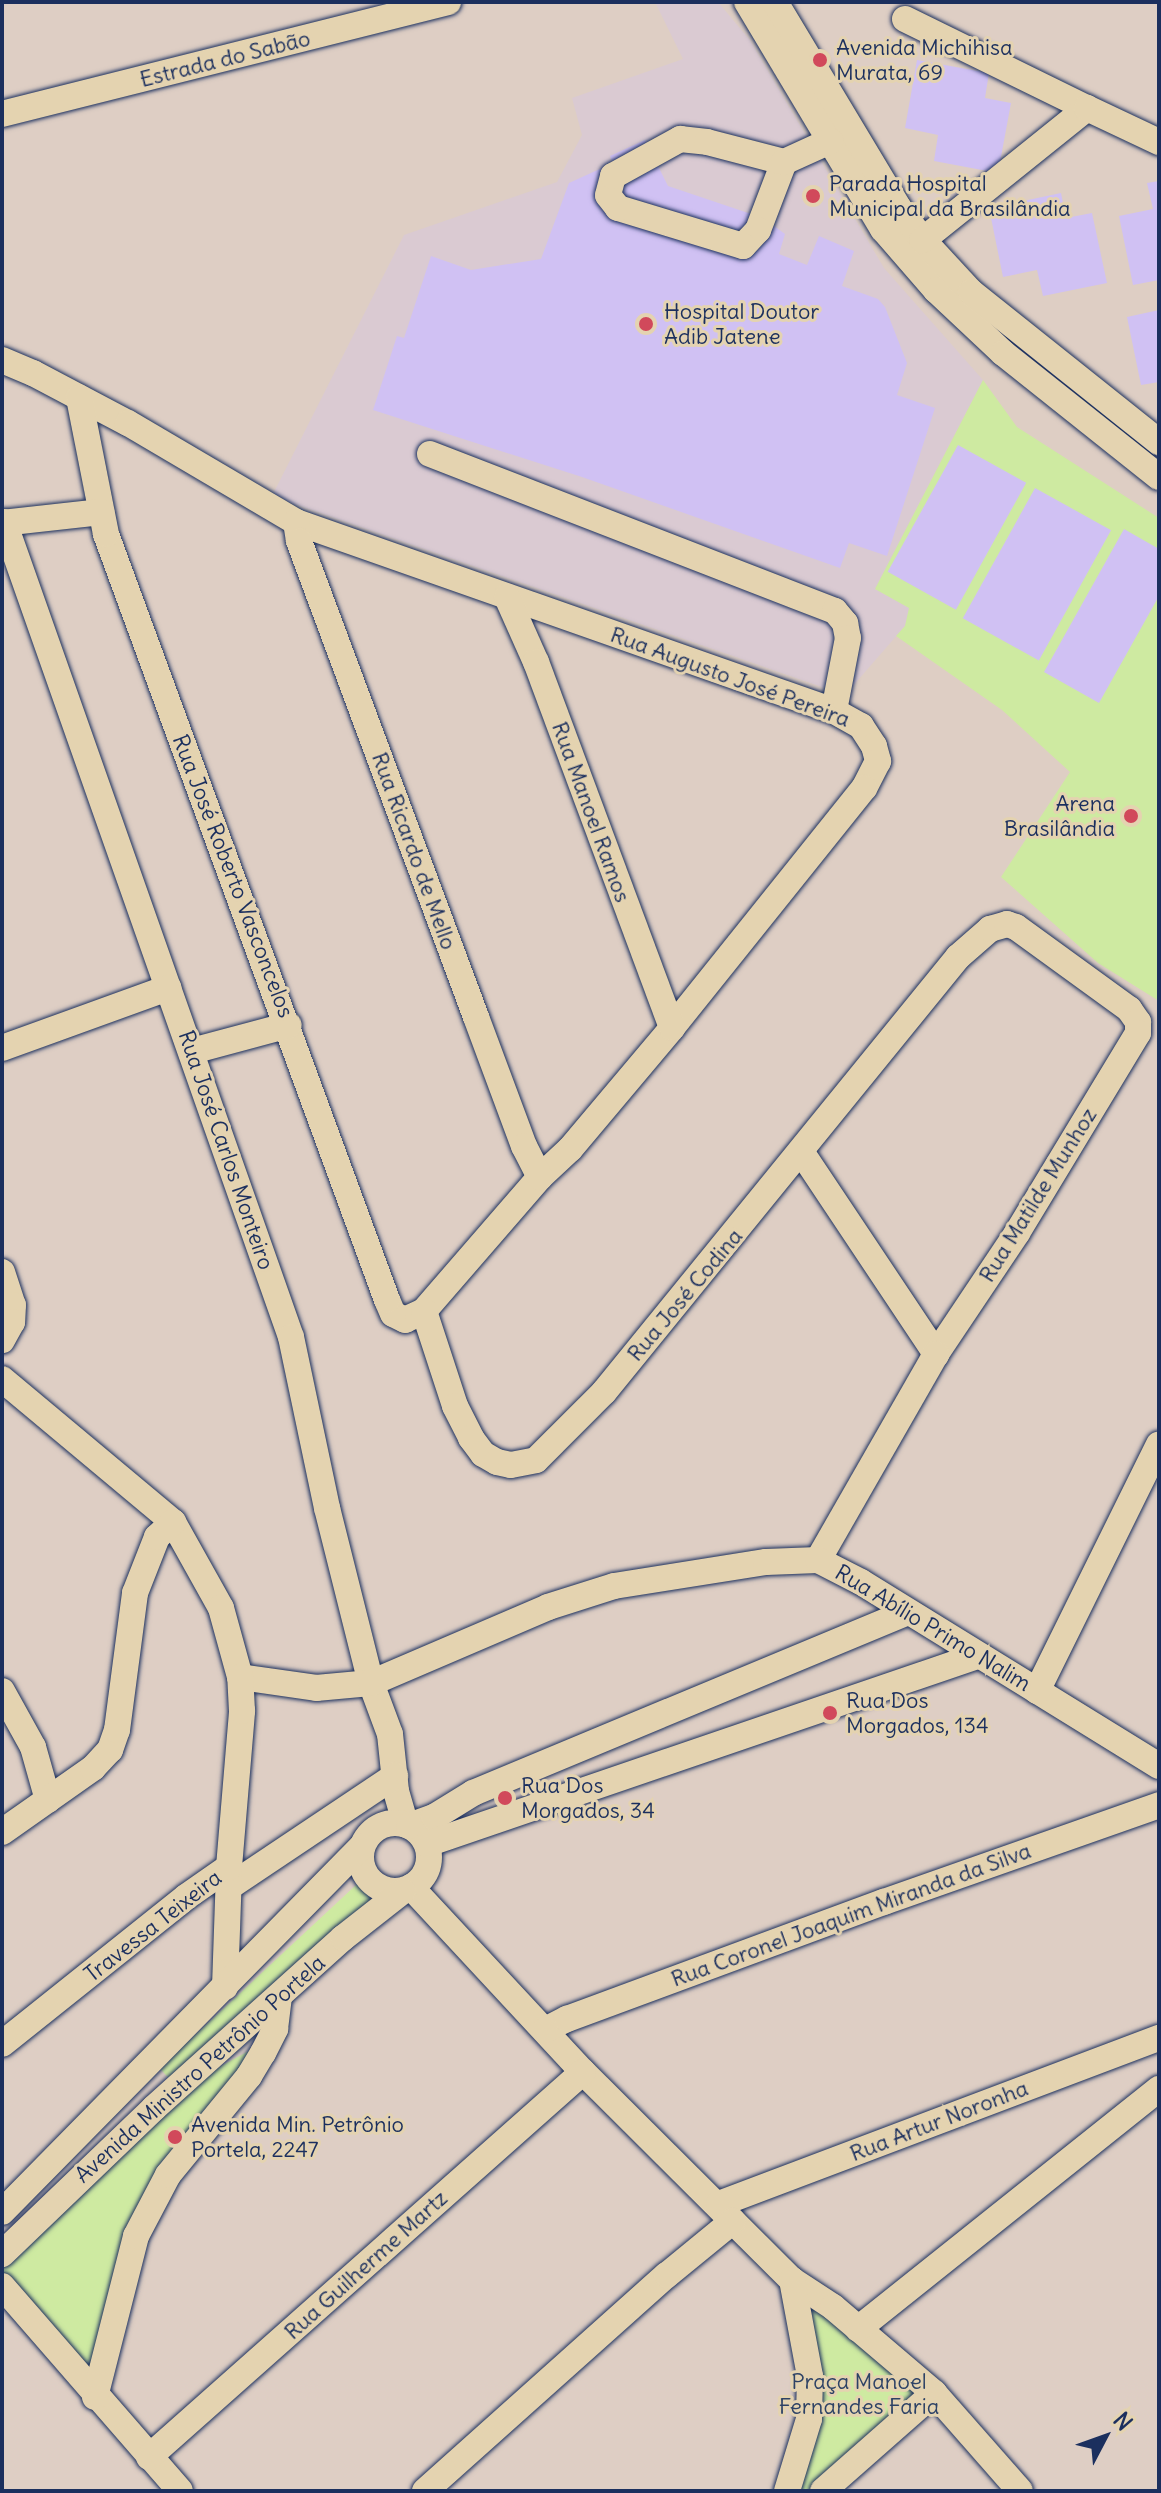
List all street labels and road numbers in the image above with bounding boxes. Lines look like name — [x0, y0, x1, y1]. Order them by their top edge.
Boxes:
street label: Estrada do Sabão — [137, 25, 313, 93]
street label: Rua Augusto José Pereira — [607, 621, 853, 733]
street label: Rua Manoel Ramos — [546, 718, 636, 906]
street label: Rua José Roberto Vasconcelos — [167, 731, 299, 1021]
street label: Rua Ricardo de Mello — [366, 749, 462, 953]
street label: Rua José Carlos Monteiro — [173, 1027, 279, 1273]
street label: Rua Matilde Munhoz — [974, 1103, 1102, 1287]
street label: Rua José Codina — [622, 1223, 748, 1367]
street label: Rua Abílio Primo Nalim — [830, 1559, 1036, 1697]
street label: Rua Coronel Joaquim Miranda da Silva — [668, 1837, 1034, 1993]
street label: Travessa Teixeira — [79, 1864, 227, 1988]
street label: Avenida Ministro Petrônio Portela — [69, 1950, 331, 2188]
street label: Rua Artur Noronha — [846, 2075, 1032, 2167]
street label: Rua Guilherme Martz — [279, 2185, 453, 2345]

